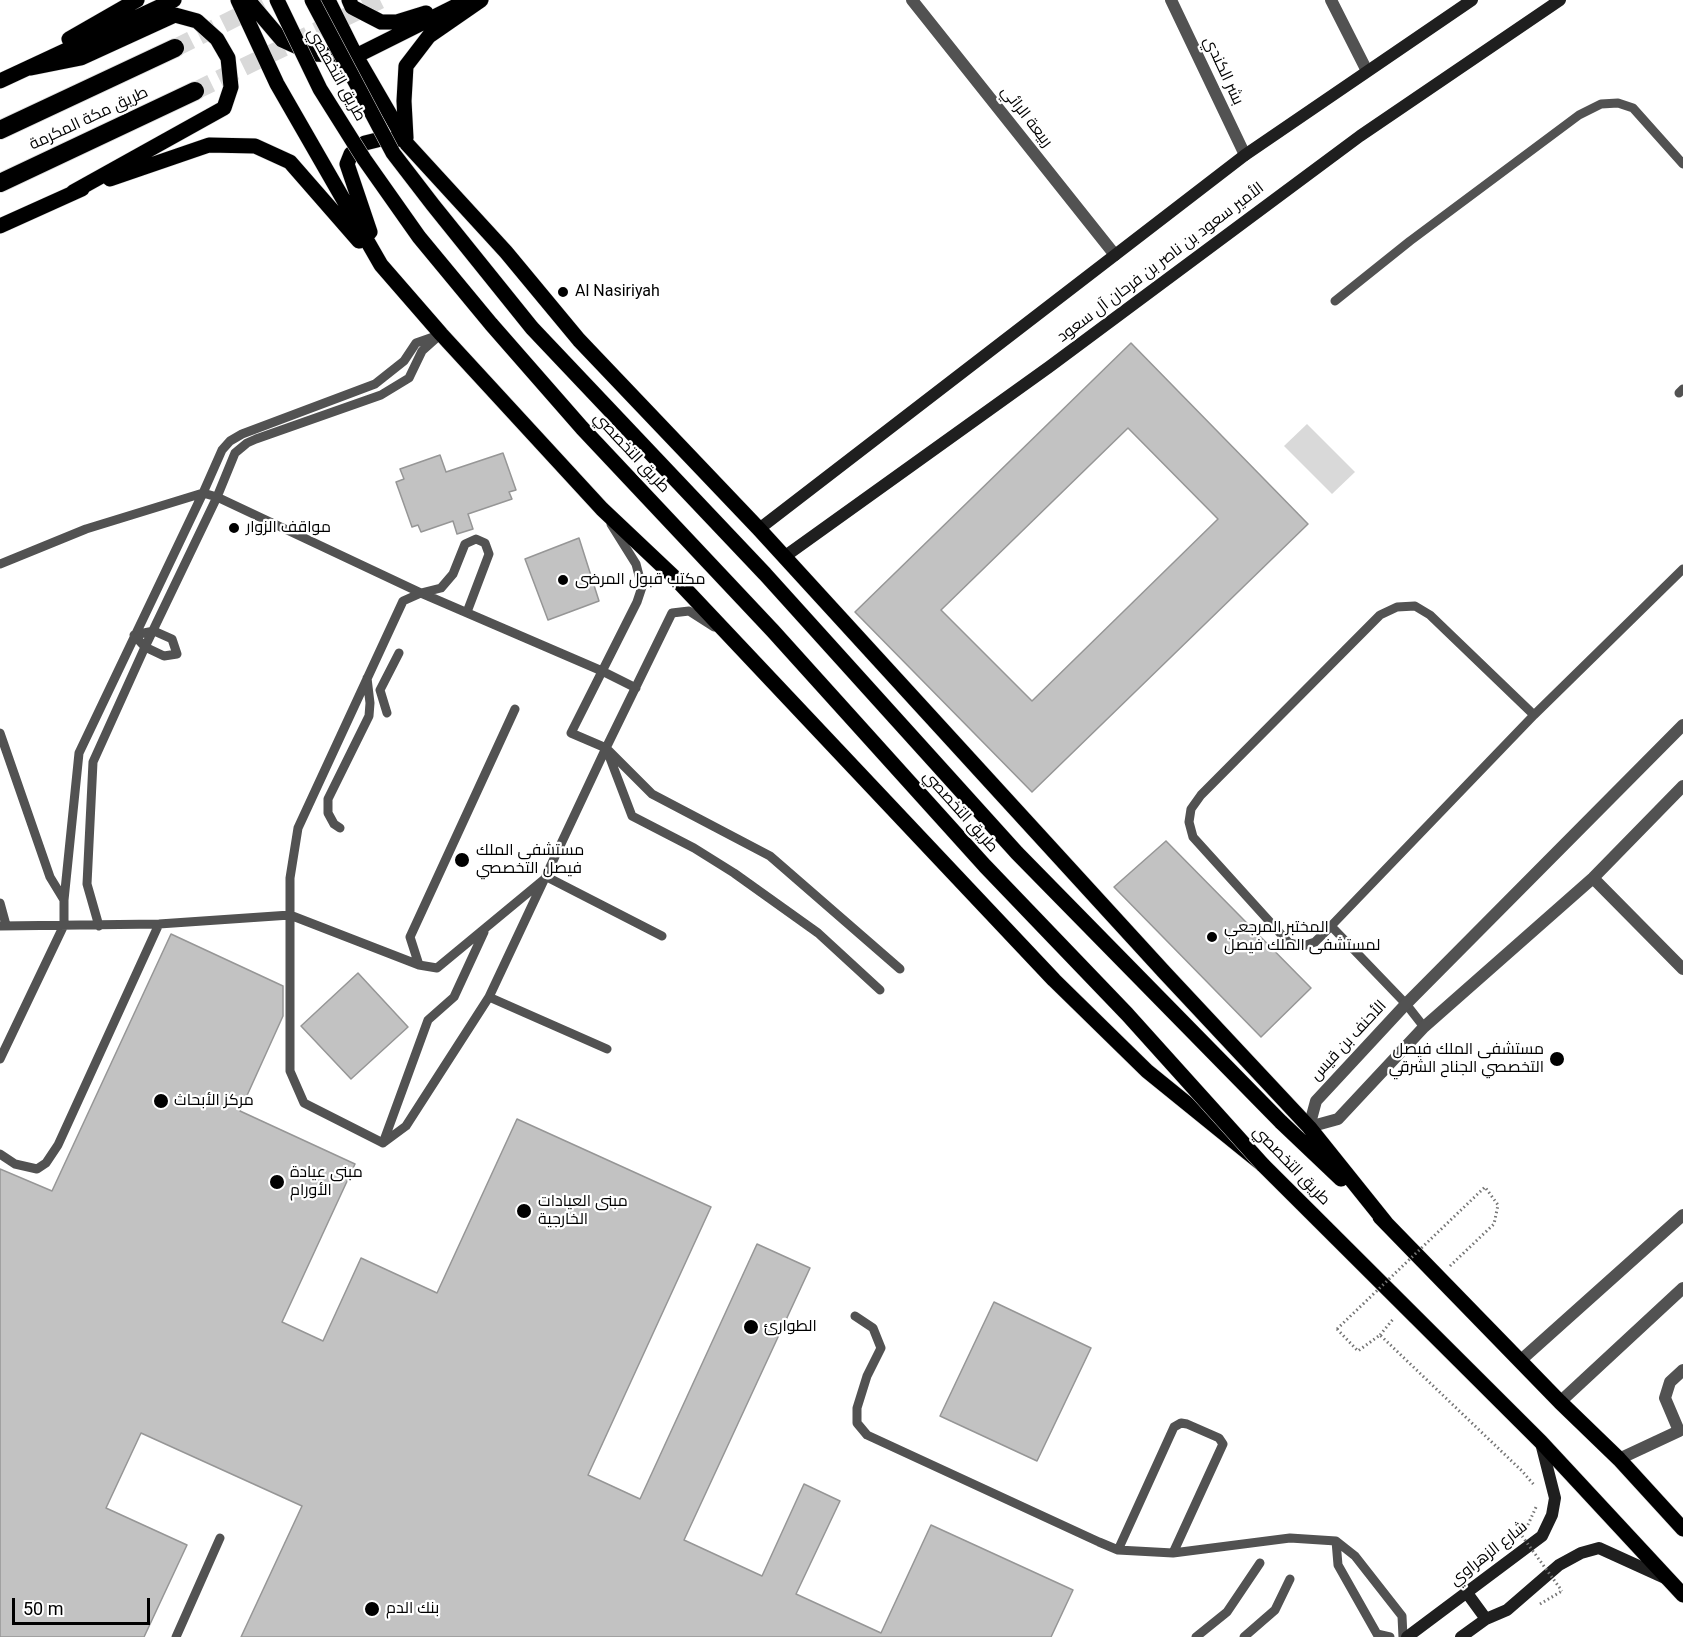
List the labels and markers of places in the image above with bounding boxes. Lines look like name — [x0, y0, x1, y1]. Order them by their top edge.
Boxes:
place label: Al Nasiriyah — [575, 282, 660, 302]
marker: Al Nasiriyah — [556, 285, 570, 299]
place label: مواقف الزوار — [246, 518, 331, 538]
marker: مواقف الزوار — [227, 521, 241, 535]
place label: مكتب قبول المرضى — [575, 570, 706, 590]
marker: مكتب قبول المرضى — [556, 573, 570, 587]
place label: مستشفى الملك فيصل التخصصي — [476, 841, 584, 879]
marker: مستشفى الملك فيصل التخصصي — [453, 851, 471, 869]
place label: المختبر المرجعي لمستشفى الملك فيصل — [1224, 918, 1380, 956]
marker: المختبر المرجعي لمستشفى الملك فيصل — [1205, 930, 1219, 944]
place label: مستشفى الملك فيصل التخصصي الجناح الشرقي — [1389, 1040, 1544, 1078]
marker: مستشفى الملك فيصل التخصصي الجناح الشرقي — [1548, 1050, 1566, 1068]
place label: مركز الأبحاث — [174, 1091, 254, 1111]
marker: مركز الأبحاث — [152, 1092, 170, 1110]
place label: مبنى عيادة الأورام — [290, 1163, 363, 1201]
marker: مبنى عيادة الأورام — [268, 1173, 286, 1191]
place label: مبنى العيادات الخارجية — [538, 1192, 628, 1230]
marker: مبنى العيادات الخارجية — [515, 1202, 533, 1220]
place label: الطوارئ — [764, 1317, 817, 1337]
marker: الطوارئ — [742, 1318, 760, 1336]
place label: بنك الدم — [386, 1599, 439, 1619]
marker: بنك الدم — [363, 1600, 381, 1618]

